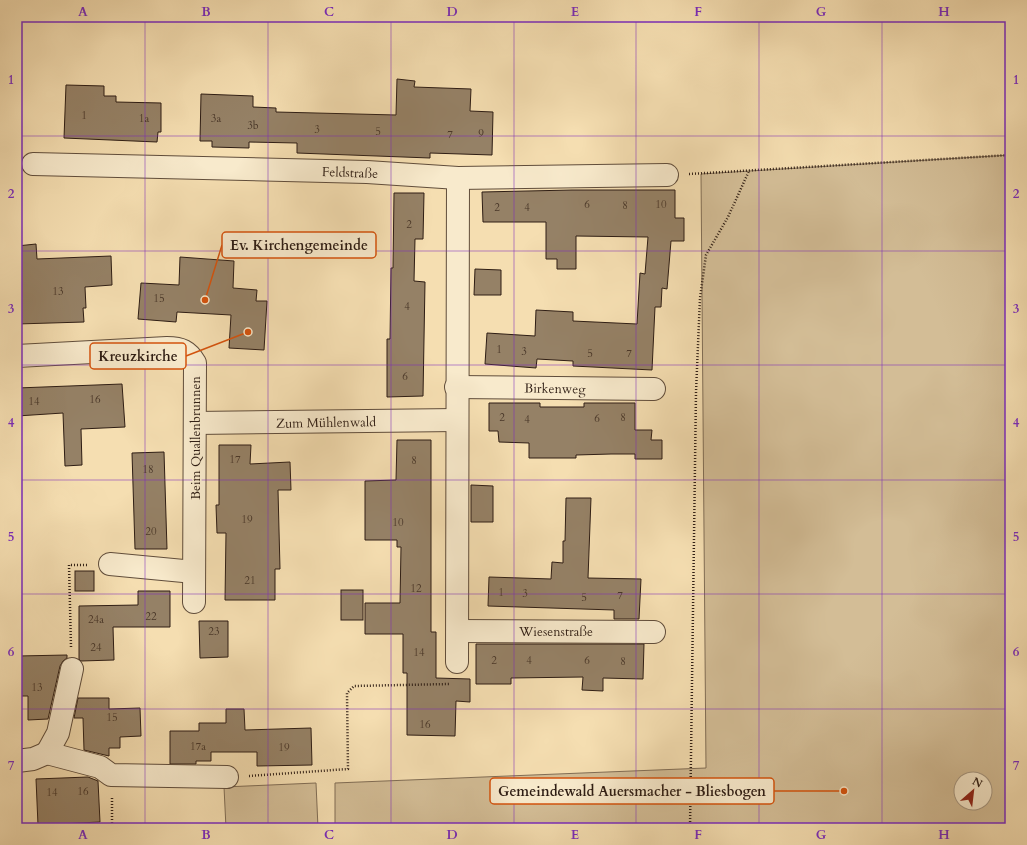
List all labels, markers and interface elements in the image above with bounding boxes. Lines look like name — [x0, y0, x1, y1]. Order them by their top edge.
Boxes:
text: A — [78, 3, 88, 21]
text: B — [201, 3, 211, 21]
text: C — [324, 3, 334, 21]
text: D — [446, 3, 458, 21]
text: E — [571, 3, 579, 21]
text: F — [694, 3, 702, 21]
text: G — [816, 3, 827, 21]
text: H — [938, 3, 950, 21]
text: 1 — [8, 71, 14, 89]
text: 1 — [1013, 71, 1019, 89]
house number: 1 — [81, 108, 87, 123]
house number: 1a — [139, 111, 149, 126]
house number: 3a — [211, 111, 221, 126]
house number: 3b — [247, 118, 259, 133]
house number: 3 — [314, 122, 320, 137]
house number: 5 — [375, 124, 381, 139]
house number: 9 — [478, 126, 484, 141]
house number: 7 — [447, 127, 453, 142]
street label: Feldstraße — [322, 163, 378, 183]
text: 2 — [8, 185, 15, 203]
text: 2 — [1013, 185, 1020, 203]
house number: 6 — [584, 197, 590, 212]
house number: 10 — [655, 197, 667, 212]
house number: 8 — [622, 198, 628, 213]
house number: 2 — [494, 200, 500, 215]
house number: 4 — [524, 200, 530, 215]
house number: 2 — [406, 217, 412, 232]
callout: Ev. Kirchengemeinde — [222, 232, 376, 258]
text: Ev. Kirchengemeinde — [230, 236, 368, 255]
house number: 13 — [52, 284, 64, 299]
house number: 15 — [153, 291, 165, 306]
house number: 4 — [404, 299, 410, 314]
text: 3 — [8, 300, 15, 318]
text: 3 — [1013, 300, 1020, 318]
house number: 1 — [496, 342, 502, 357]
callout: Kreuzkirche — [90, 343, 186, 369]
house number: 3 — [521, 344, 527, 359]
house number: 5 — [587, 346, 593, 361]
house number: 7 — [626, 346, 632, 361]
text: Kreuzkirche — [98, 347, 178, 366]
house number: 6 — [402, 369, 408, 384]
street label: Beim Quallenbrunnen — [187, 376, 205, 500]
street label: Birkenweg — [524, 379, 586, 399]
house number: 16 — [89, 392, 101, 407]
house number: 14 — [28, 394, 40, 409]
house number: 2 — [499, 410, 505, 425]
house number: 8 — [620, 410, 626, 425]
house number: 6 — [594, 411, 600, 426]
house number: 4 — [524, 412, 530, 427]
street label: Zum Mühlenwald — [276, 413, 376, 433]
text: 4 — [8, 414, 15, 432]
text: 4 — [1013, 414, 1020, 432]
house number: 17 — [229, 452, 241, 467]
house number: 8 — [411, 453, 417, 468]
house number: 18 — [142, 462, 154, 477]
house number: 19 — [241, 512, 253, 527]
house number: 10 — [392, 515, 404, 530]
house number: 20 — [145, 524, 157, 539]
text: 5 — [8, 528, 14, 546]
text: 5 — [1013, 528, 1019, 546]
house number: 21 — [244, 573, 256, 588]
house number: 12 — [410, 581, 422, 596]
house number: 1 — [498, 585, 504, 600]
house number: 3 — [522, 586, 528, 601]
house number: 7 — [617, 588, 623, 603]
house number: 5 — [581, 590, 587, 605]
house number: 22 — [145, 609, 157, 624]
house number: 24a — [88, 612, 104, 627]
street label: Wiesenstraße — [518, 623, 593, 641]
house number: 23 — [208, 624, 220, 639]
house number: 24 — [90, 640, 102, 655]
text: 6 — [8, 643, 15, 661]
text: 6 — [1013, 643, 1020, 661]
house number: 14 — [413, 645, 425, 660]
house number: 2 — [491, 653, 497, 668]
house number: 4 — [526, 653, 532, 668]
house number: 6 — [584, 653, 590, 668]
house number: 8 — [620, 654, 626, 669]
house number: 13 — [31, 680, 43, 695]
house number: 15 — [106, 710, 118, 725]
house number: 16 — [419, 717, 431, 732]
house number: 17a — [190, 739, 206, 754]
house number: 19 — [278, 740, 290, 755]
text: 7 — [8, 757, 15, 775]
text: 7 — [1013, 757, 1020, 775]
north arrow — [953, 771, 993, 811]
text: N — [970, 774, 986, 792]
callout: Gemeindewald Auersmacher - Bliesbogen — [490, 778, 774, 804]
text: Gemeindewald Auersmacher - Bliesbogen — [498, 782, 766, 801]
house number: 16 — [77, 784, 89, 799]
house number: 14 — [46, 785, 58, 800]
text: A — [78, 826, 88, 844]
text: B — [201, 826, 211, 844]
text: C — [324, 826, 334, 844]
text: D — [446, 826, 458, 844]
text: E — [571, 826, 579, 844]
text: F — [694, 826, 702, 844]
text: G — [816, 826, 827, 844]
text: H — [938, 826, 950, 844]

